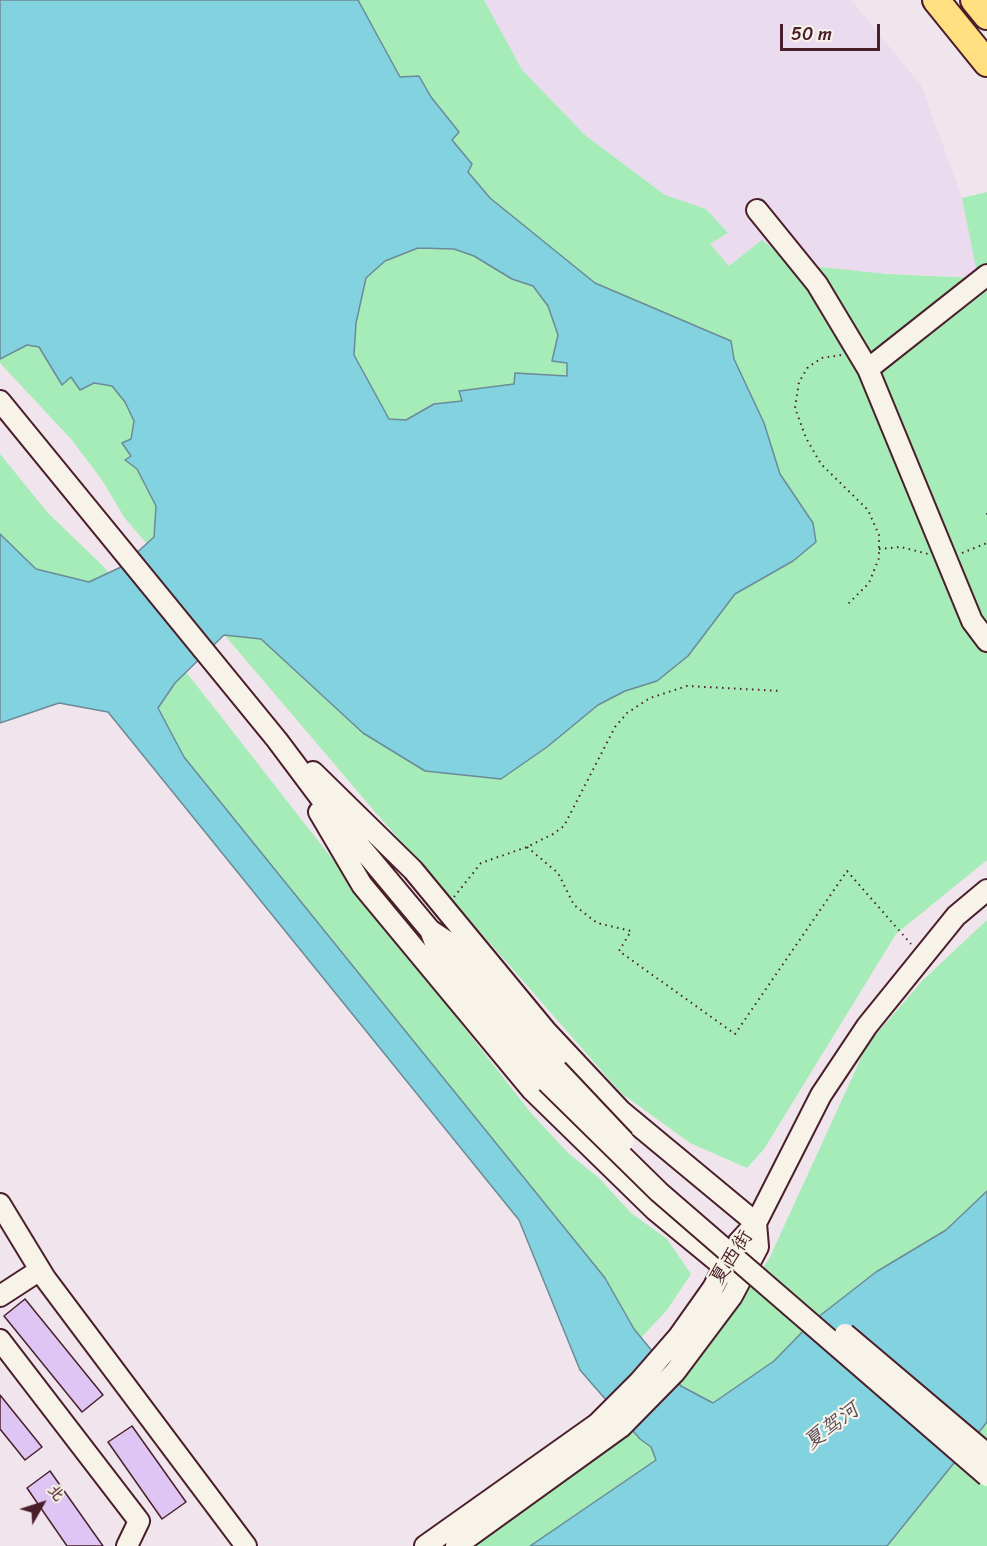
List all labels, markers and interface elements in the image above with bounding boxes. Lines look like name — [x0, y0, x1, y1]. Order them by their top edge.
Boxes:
scale bar — [783, 12, 884, 50]
text: 50 m — [791, 18, 832, 50]
street label: 夏西街 — [706, 1226, 758, 1290]
water label: 夏驾河 — [799, 1398, 865, 1456]
north arrow — [12, 1474, 72, 1534]
text: 北 — [40, 1477, 73, 1508]

